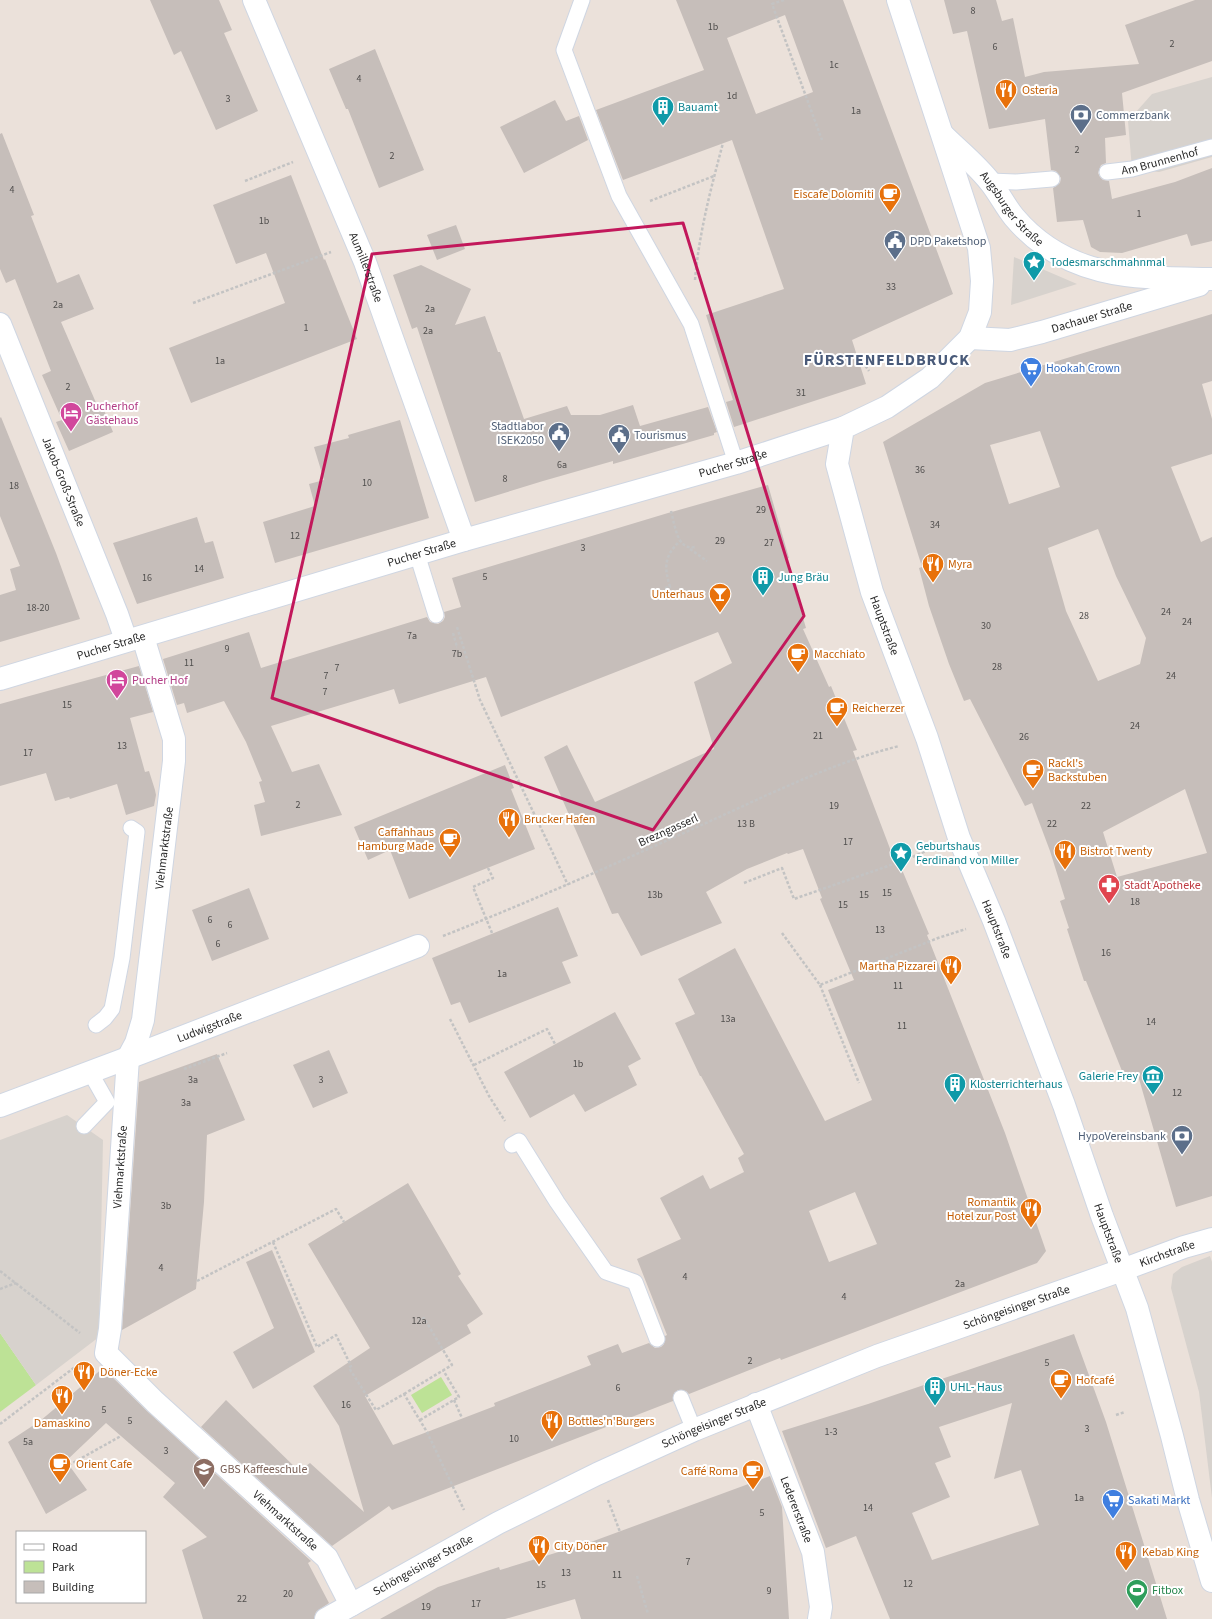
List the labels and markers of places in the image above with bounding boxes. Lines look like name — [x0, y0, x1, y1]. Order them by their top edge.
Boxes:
restaurant icon: Osteria — [993, 77, 1019, 110]
place label: Osteria — [1022, 82, 1058, 99]
building icon: Bauamt — [650, 94, 676, 127]
place label: Bauamt — [678, 99, 718, 116]
bank icon: Commerzbank — [1068, 102, 1094, 135]
place label: Commerzbank — [1096, 107, 1170, 124]
cafe icon: Eiscafe Dolomiti — [877, 181, 903, 214]
place label: Eiscafe Dolomiti — [793, 186, 874, 203]
public building icon: DPD Paketshop — [882, 228, 908, 261]
place label: DPD Paketshop — [910, 233, 987, 250]
place icon: Todesmarschmahnmal — [1021, 249, 1047, 282]
place label: Todesmarschmahnmal — [1050, 254, 1165, 271]
supermarket icon: Hookah Crown — [1018, 355, 1044, 388]
place label: Hookah Crown — [1046, 360, 1120, 377]
place label: Pucherhof Gästehaus — [86, 398, 138, 429]
hotel icon: Pucherhof Gästehaus — [58, 400, 84, 433]
place label: Stadtlabor ISEK2050 — [491, 418, 545, 449]
public building icon: Stadtlabor ISEK2050 — [546, 420, 572, 453]
public building icon: Tourismus — [606, 422, 632, 455]
place label: Tourismus — [634, 427, 686, 444]
restaurant icon: Myra — [920, 551, 946, 584]
place label: Myra — [948, 556, 972, 573]
building icon: Jung Bräu — [750, 564, 776, 597]
place label: Jung Bräu — [778, 569, 829, 586]
bar icon: Unterhaus — [707, 581, 733, 614]
place label: Unterhaus — [652, 586, 704, 603]
cafe icon: Macchiato — [785, 641, 811, 674]
place label: Macchiato — [814, 646, 865, 663]
hotel icon: Pucher Hof — [104, 667, 130, 700]
place label: Pucher Hof — [132, 672, 188, 689]
cafe icon: Reicherzer — [824, 695, 850, 728]
place label: Reicherzer — [852, 700, 906, 717]
place label: Rackl's Backstuben — [1048, 755, 1107, 786]
cafe icon: Rackl's Backstuben — [1020, 757, 1046, 790]
restaurant icon: Brucker Hafen — [496, 806, 522, 839]
place label: Brucker Hafen — [524, 811, 595, 828]
place label: Caffahhaus Hamburg Made — [357, 824, 434, 855]
cafe icon: Caffahhaus Hamburg Made — [437, 826, 463, 859]
place label: Geburtshaus Ferdinand von Miller — [916, 838, 1019, 869]
restaurant icon: Bistrot Twenty — [1052, 838, 1078, 871]
place icon: Geburtshaus Ferdinand von Miller — [888, 840, 914, 873]
place label: Bistrot Twenty — [1080, 843, 1153, 860]
pharmacy icon: Stadt Apotheke — [1096, 872, 1122, 905]
place label: Stadt Apotheke — [1124, 877, 1201, 894]
restaurant icon: Martha Pizzarei — [938, 953, 964, 986]
place label: Martha Pizzarei — [859, 958, 936, 975]
museum icon: Galerie Frey — [1140, 1063, 1166, 1096]
place label: Galerie Frey — [1079, 1068, 1138, 1085]
building icon: Klosterrichterhaus — [942, 1071, 968, 1104]
place label: Klosterrichterhaus — [970, 1076, 1063, 1093]
bank icon: HypoVereinsbank — [1169, 1123, 1195, 1156]
place label: HypoVereinsbank — [1078, 1128, 1166, 1145]
place label: Romantik Hotel zur Post — [947, 1194, 1016, 1225]
restaurant icon: Romantik Hotel zur Post — [1018, 1196, 1044, 1229]
restaurant icon: Döner-Ecke — [71, 1359, 97, 1392]
place label: Döner-Ecke — [100, 1364, 157, 1381]
cafe icon: Hofcafé — [1048, 1367, 1074, 1400]
place label: Hofcafé — [1076, 1372, 1114, 1389]
building icon: UHL- Haus — [922, 1374, 948, 1407]
place label: UHL- Haus — [950, 1379, 1002, 1396]
restaurant icon: Damaskino — [49, 1383, 75, 1416]
restaurant icon: Bottles'n'Burgers — [539, 1408, 565, 1441]
place label: Bottles'n'Burgers — [568, 1413, 654, 1430]
place label: Damaskino — [34, 1415, 90, 1432]
cafe icon: Orient Cafe — [47, 1451, 73, 1484]
place label: Orient Cafe — [76, 1456, 132, 1473]
school or university icon: GBS Kaffeeschule — [191, 1456, 217, 1489]
cafe icon: Caffé Roma — [740, 1458, 766, 1491]
place label: GBS Kaffeeschule — [220, 1461, 307, 1478]
place label: Caffé Roma — [681, 1463, 738, 1480]
supermarket icon: Sakati Markt — [1100, 1487, 1126, 1520]
place label: Sakati Markt — [1128, 1492, 1190, 1509]
restaurant icon: City Döner — [526, 1533, 552, 1566]
place label: City Döner — [554, 1538, 607, 1555]
restaurant icon: Kebab King — [1113, 1539, 1139, 1572]
place label: Kebab King — [1142, 1544, 1199, 1561]
sports icon: Fitbox — [1124, 1577, 1150, 1610]
place label: Fitbox — [1152, 1582, 1184, 1599]

